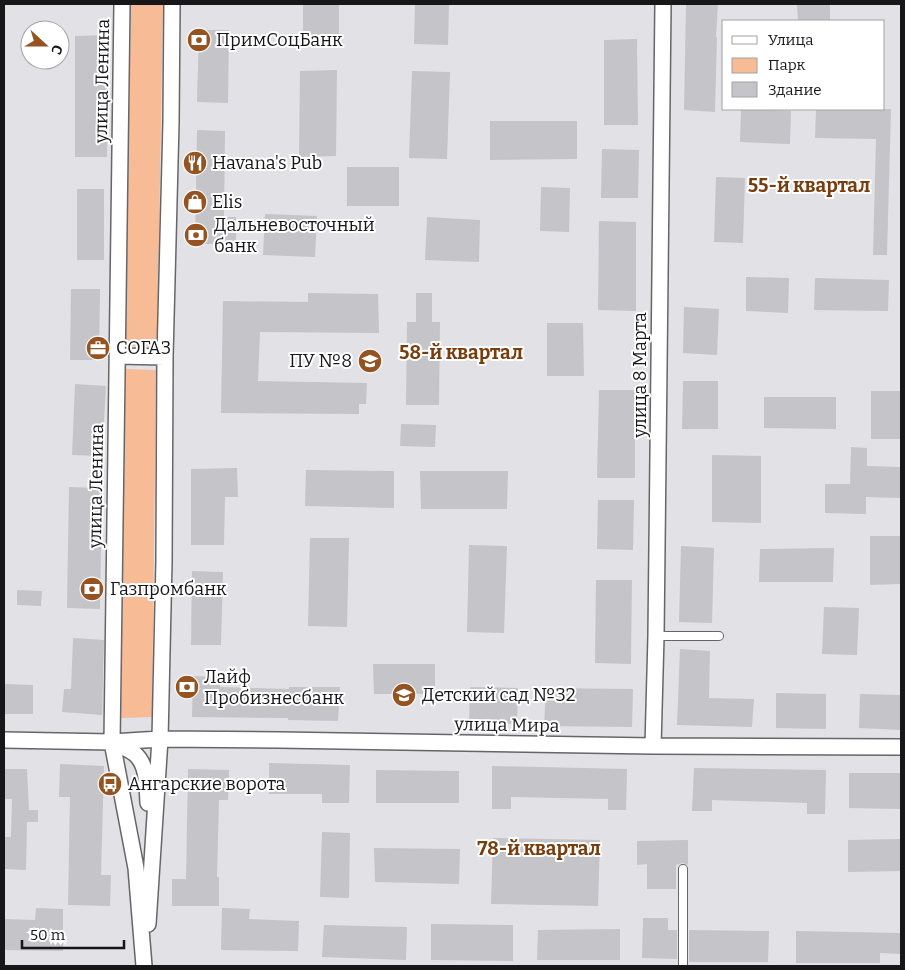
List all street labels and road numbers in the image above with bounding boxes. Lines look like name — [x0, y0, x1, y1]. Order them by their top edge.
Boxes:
street label: улица Ленина — [90, 18, 114, 144]
street label: улица 8 Марта — [629, 312, 651, 439]
street label: улица Ленина — [84, 423, 108, 549]
street label: улица Мира — [453, 713, 560, 737]

